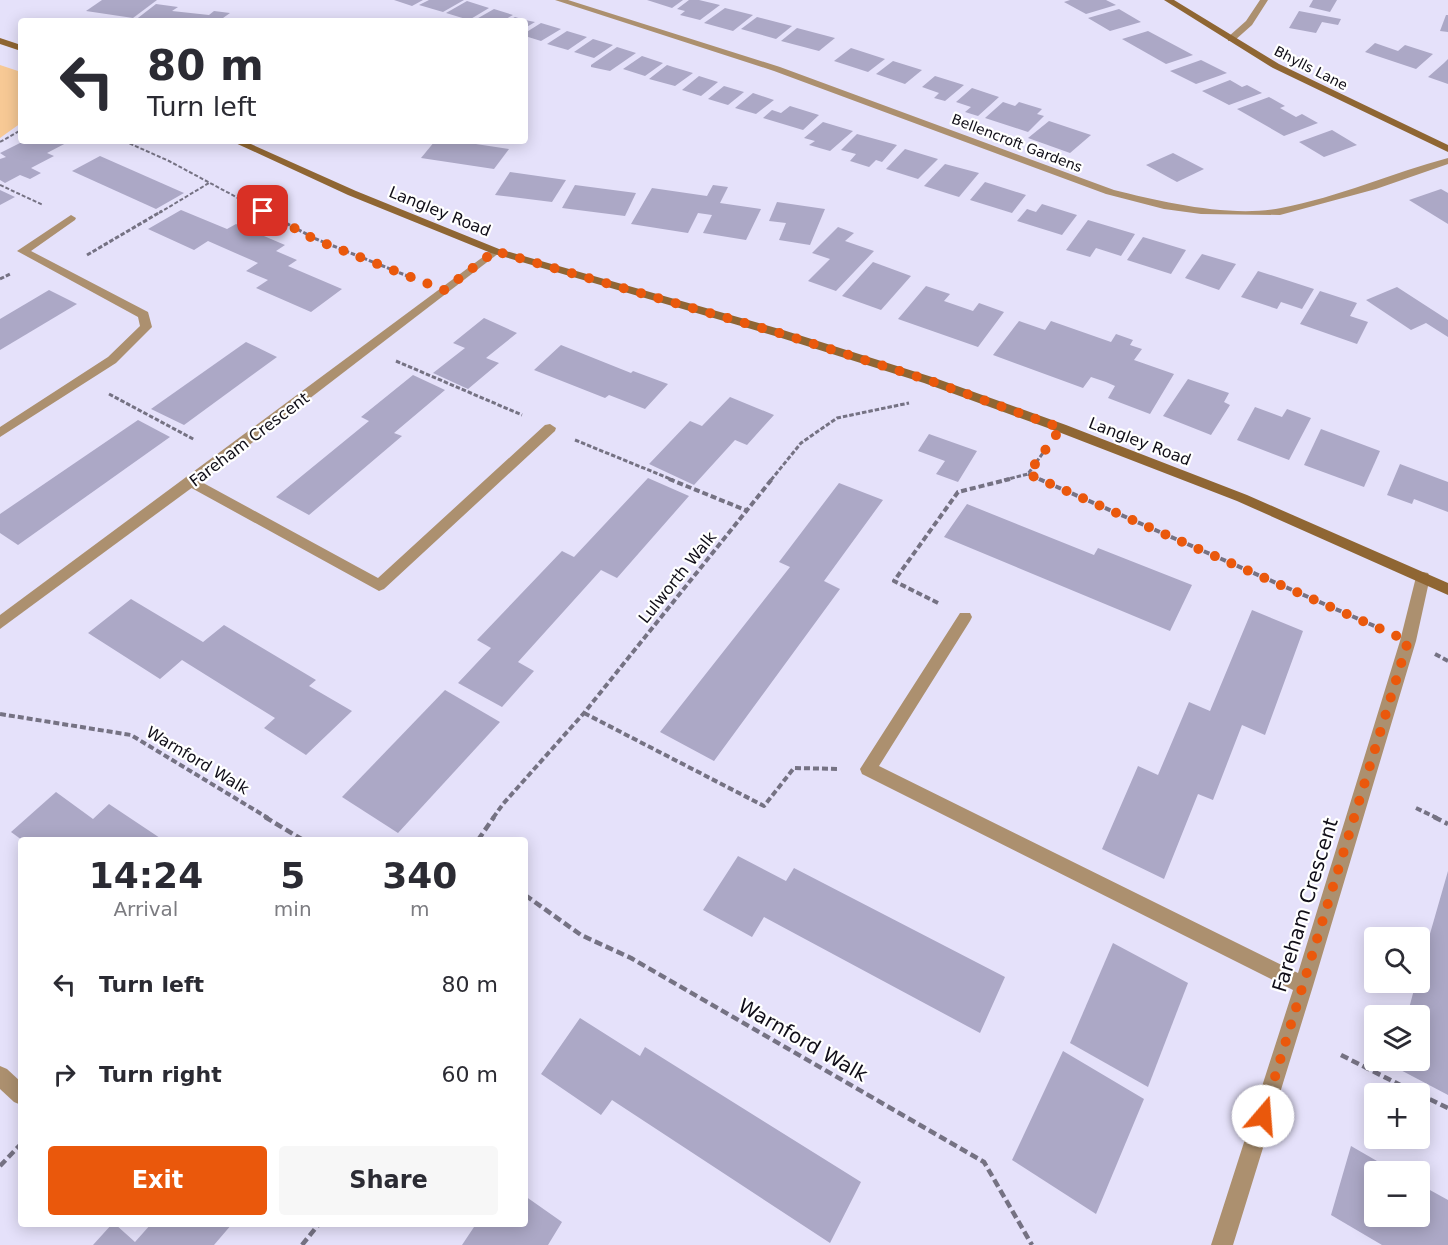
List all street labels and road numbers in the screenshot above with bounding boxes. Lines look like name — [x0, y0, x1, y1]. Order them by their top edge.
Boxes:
street label: Bhylls Lane — [1272, 43, 1350, 93]
street label: Bellencroft Gardens — [950, 111, 1084, 175]
street label: Langley Road — [386, 182, 493, 241]
street label: Fareham Crescent — [186, 388, 313, 491]
street label: Langley Road — [1086, 413, 1194, 470]
street label: Lulworth Walk — [635, 527, 721, 627]
street label: Warnford Walk — [143, 722, 253, 799]
street label: Fareham Crescent — [1267, 815, 1343, 995]
street label: Warnford Walk — [734, 993, 872, 1087]

